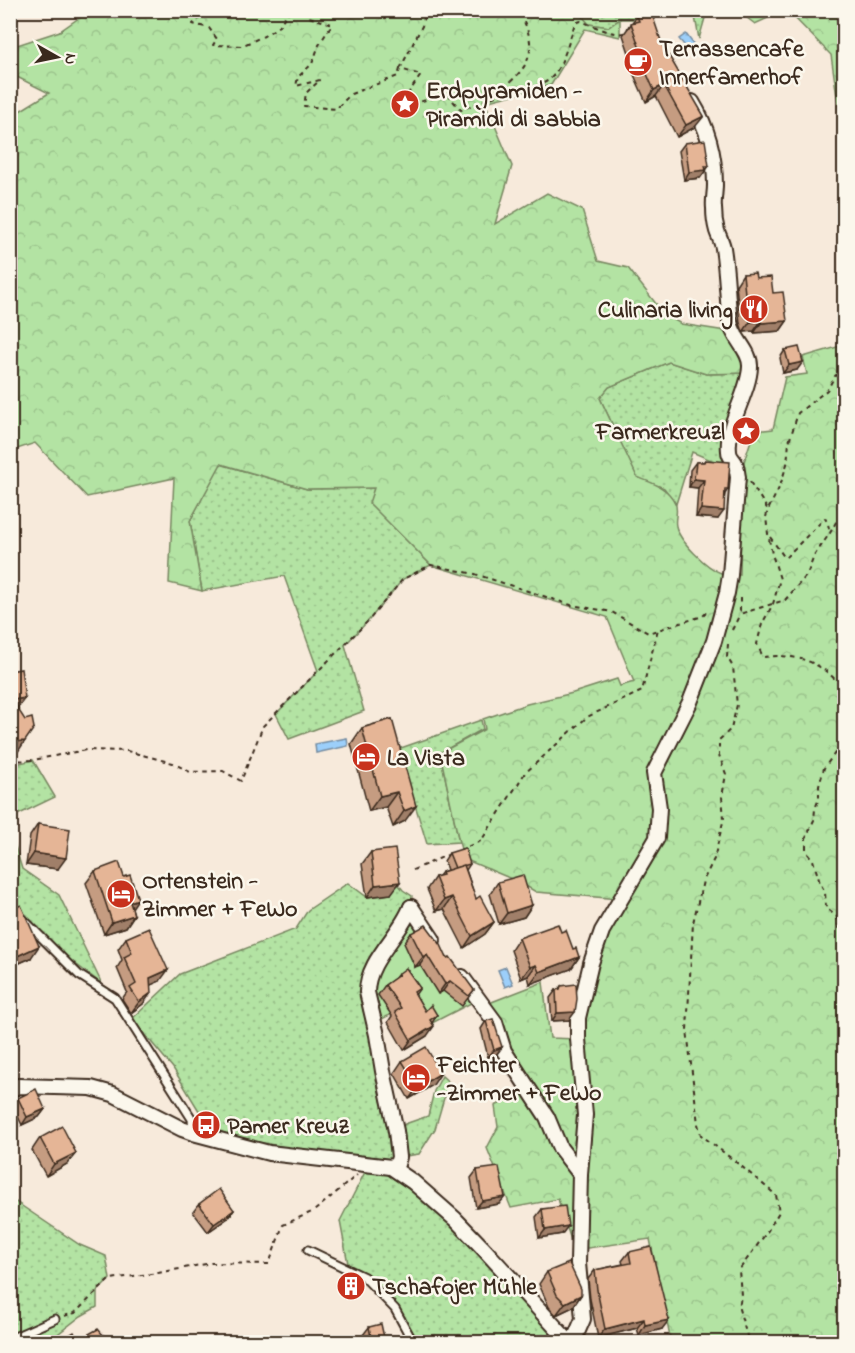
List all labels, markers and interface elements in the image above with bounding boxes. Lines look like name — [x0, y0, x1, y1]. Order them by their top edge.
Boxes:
north arrow — [27, 27, 87, 87]
place label: Terrassencafe Innerfamerhof — [659, 33, 805, 96]
cafe icon: Terrassencafe Innerfamerhof — [622, 46, 654, 78]
text: N — [57, 52, 83, 66]
place label: Erdpyramiden - Piramidi di sabbia — [426, 75, 601, 138]
place icon: Erdpyramiden - Piramidi di sabbia — [389, 88, 421, 120]
restaurant icon: Culinaria living — [738, 293, 770, 325]
place label: Culinaria living — [598, 294, 733, 330]
place icon: Farmerkreuzl — [730, 415, 762, 447]
place label: Farmerkreuzl — [595, 416, 725, 451]
hotel icon: La Vista — [350, 741, 382, 773]
place label: La Vista — [387, 742, 465, 777]
place label: Ortenstein - Zimmer + FeWo — [142, 865, 298, 928]
hotel icon: Ortenstein - Zimmer + FeWo — [105, 878, 137, 910]
place label: Feichter -Zimmer + FeWo — [436, 1049, 602, 1112]
hotel icon: Feichter -Zimmer + FeWo — [400, 1062, 432, 1094]
bus stop icon: Pamer Kreuz — [190, 1109, 222, 1141]
place label: Pamer Kreuz — [227, 1110, 350, 1145]
building icon: Tschafojer Mühle — [335, 1270, 367, 1302]
place label: Tschafojer Mühle — [372, 1271, 538, 1306]

